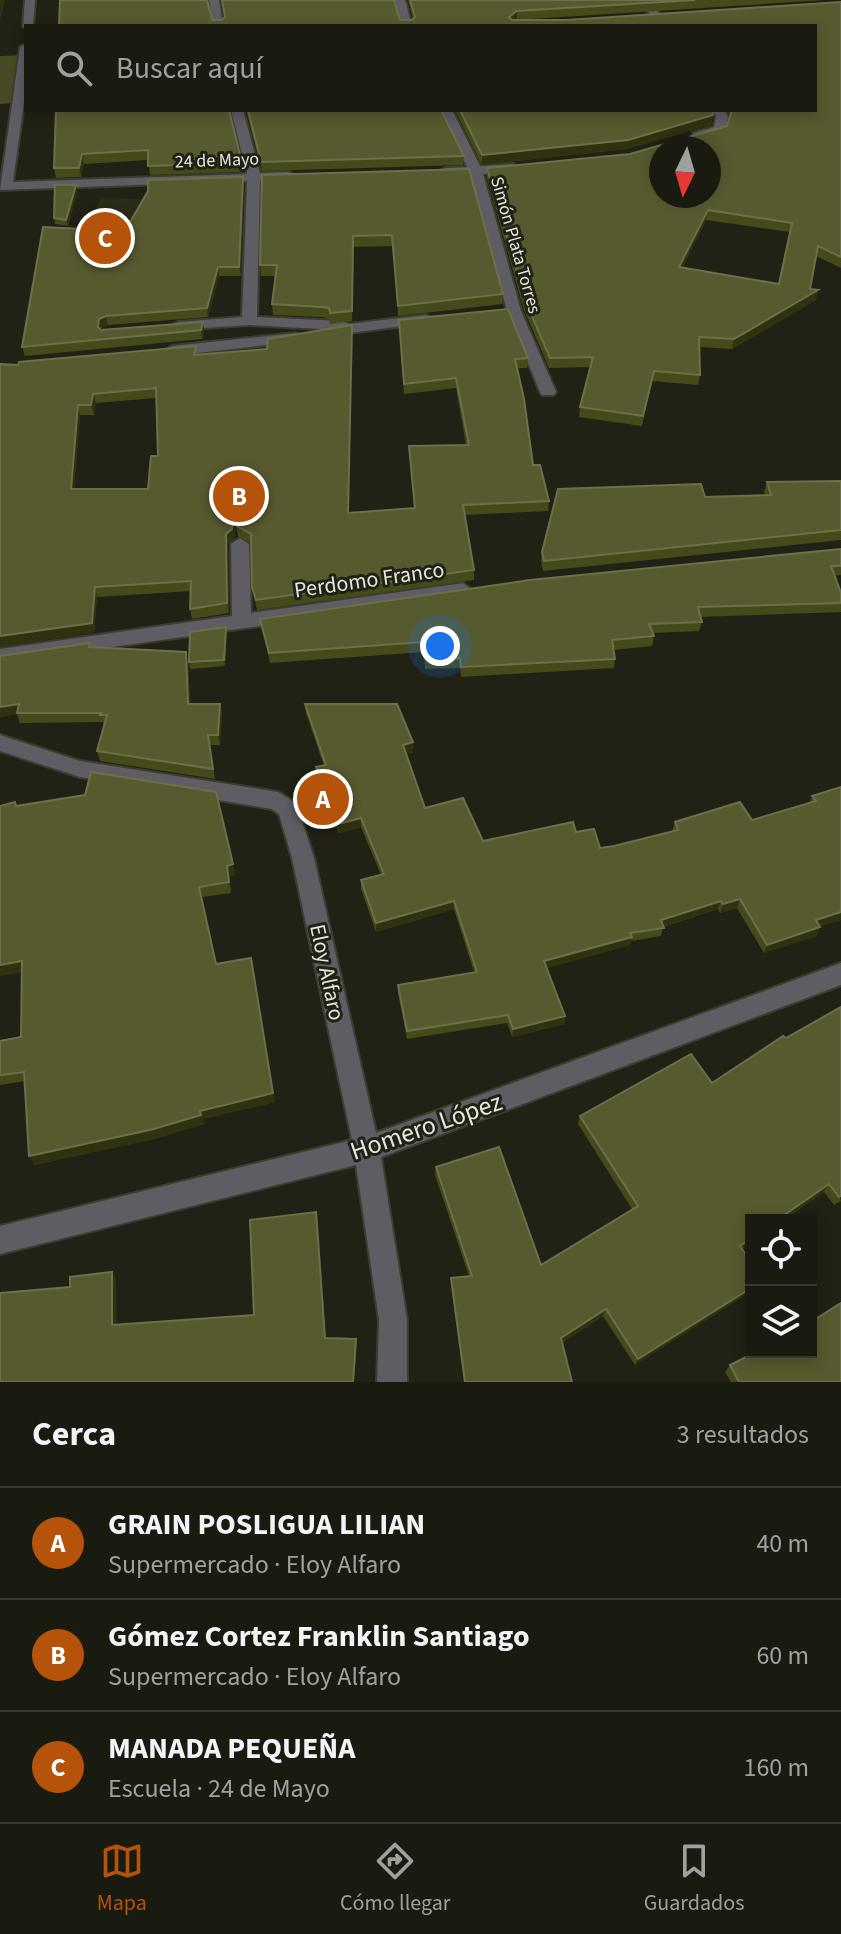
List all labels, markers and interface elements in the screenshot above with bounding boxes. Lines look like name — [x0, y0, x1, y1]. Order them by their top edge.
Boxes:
search box — [24, 24, 817, 112]
icon: search — [52, 46, 96, 90]
text: Buscar aquí — [116, 47, 263, 90]
north arrow — [649, 136, 721, 208]
street label: 24 de Mayo — [174, 147, 260, 174]
street label: Simón Plata Torres — [484, 174, 547, 316]
pin: C — [79, 208, 131, 268]
pin: B — [213, 466, 265, 526]
street label: Perdomo Franco — [292, 554, 446, 606]
your location — [420, 626, 460, 666]
pin: A — [297, 769, 349, 829]
street label: Eloy Alfaro — [301, 921, 353, 1023]
street label: Homero López — [345, 1083, 507, 1170]
map controls — [745, 1214, 817, 1358]
button: locate — [745, 1214, 817, 1286]
button: layers — [745, 1286, 817, 1358]
text: Cerca — [32, 1410, 116, 1459]
text: 3 resultados — [677, 1416, 809, 1453]
text: GRAIN POSLIGUA LILIAN — [108, 1503, 425, 1546]
text: A — [51, 1525, 65, 1562]
text: 40 m — [756, 1525, 809, 1562]
text: Supermercado · Eloy Alfaro — [108, 1546, 401, 1583]
text: Gómez Cortez Franklin Santiago — [108, 1615, 530, 1658]
text: B — [50, 1637, 66, 1674]
text: 60 m — [756, 1637, 809, 1674]
text: Supermercado · Eloy Alfaro — [108, 1658, 401, 1695]
text: MANADA PEQUEÑA — [108, 1727, 356, 1770]
text: C — [50, 1749, 66, 1786]
text: 160 m — [743, 1749, 809, 1786]
text: Escuela · 24 de Mayo — [108, 1770, 330, 1807]
tab: Mapa — [97, 1839, 147, 1919]
tab: Cómo llegar — [340, 1839, 450, 1919]
tab: Guardados — [644, 1839, 744, 1919]

